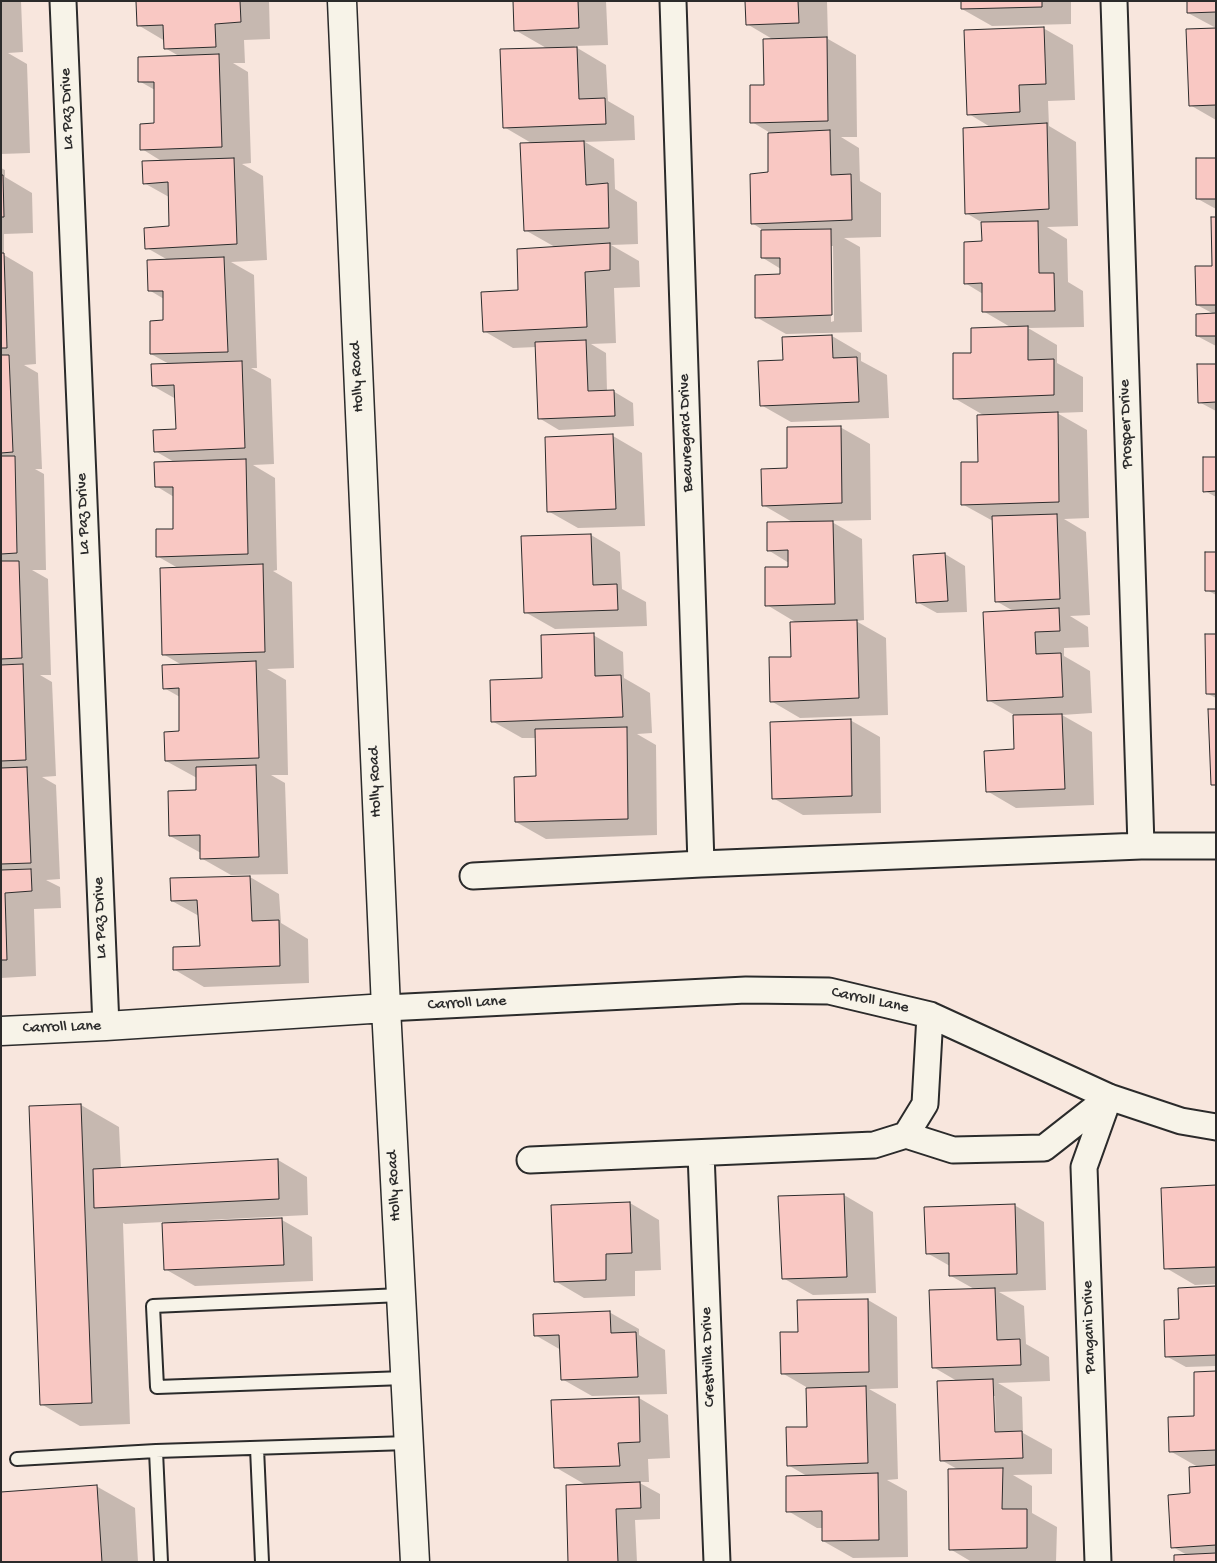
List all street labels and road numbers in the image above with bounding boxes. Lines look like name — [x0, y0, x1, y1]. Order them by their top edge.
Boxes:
street label: La Paz Drive — [57, 68, 79, 150]
street label: Holly Road — [347, 341, 369, 413]
street label: Beauregard Drive — [675, 373, 699, 493]
street label: Prosper Drive — [1116, 379, 1138, 469]
street label: La Paz Drive — [73, 473, 95, 555]
street label: Holly Road — [365, 746, 387, 818]
street label: La Paz Drive — [90, 877, 112, 959]
street label: Carroll Lane — [830, 983, 910, 1019]
street label: Carroll Lane — [427, 992, 507, 1016]
street label: Carroll Lane — [22, 1017, 102, 1039]
street label: Holly Road — [384, 1150, 406, 1222]
street label: Pangani Drive — [1079, 1280, 1101, 1374]
street label: Crestvilla Drive — [698, 1307, 720, 1407]

